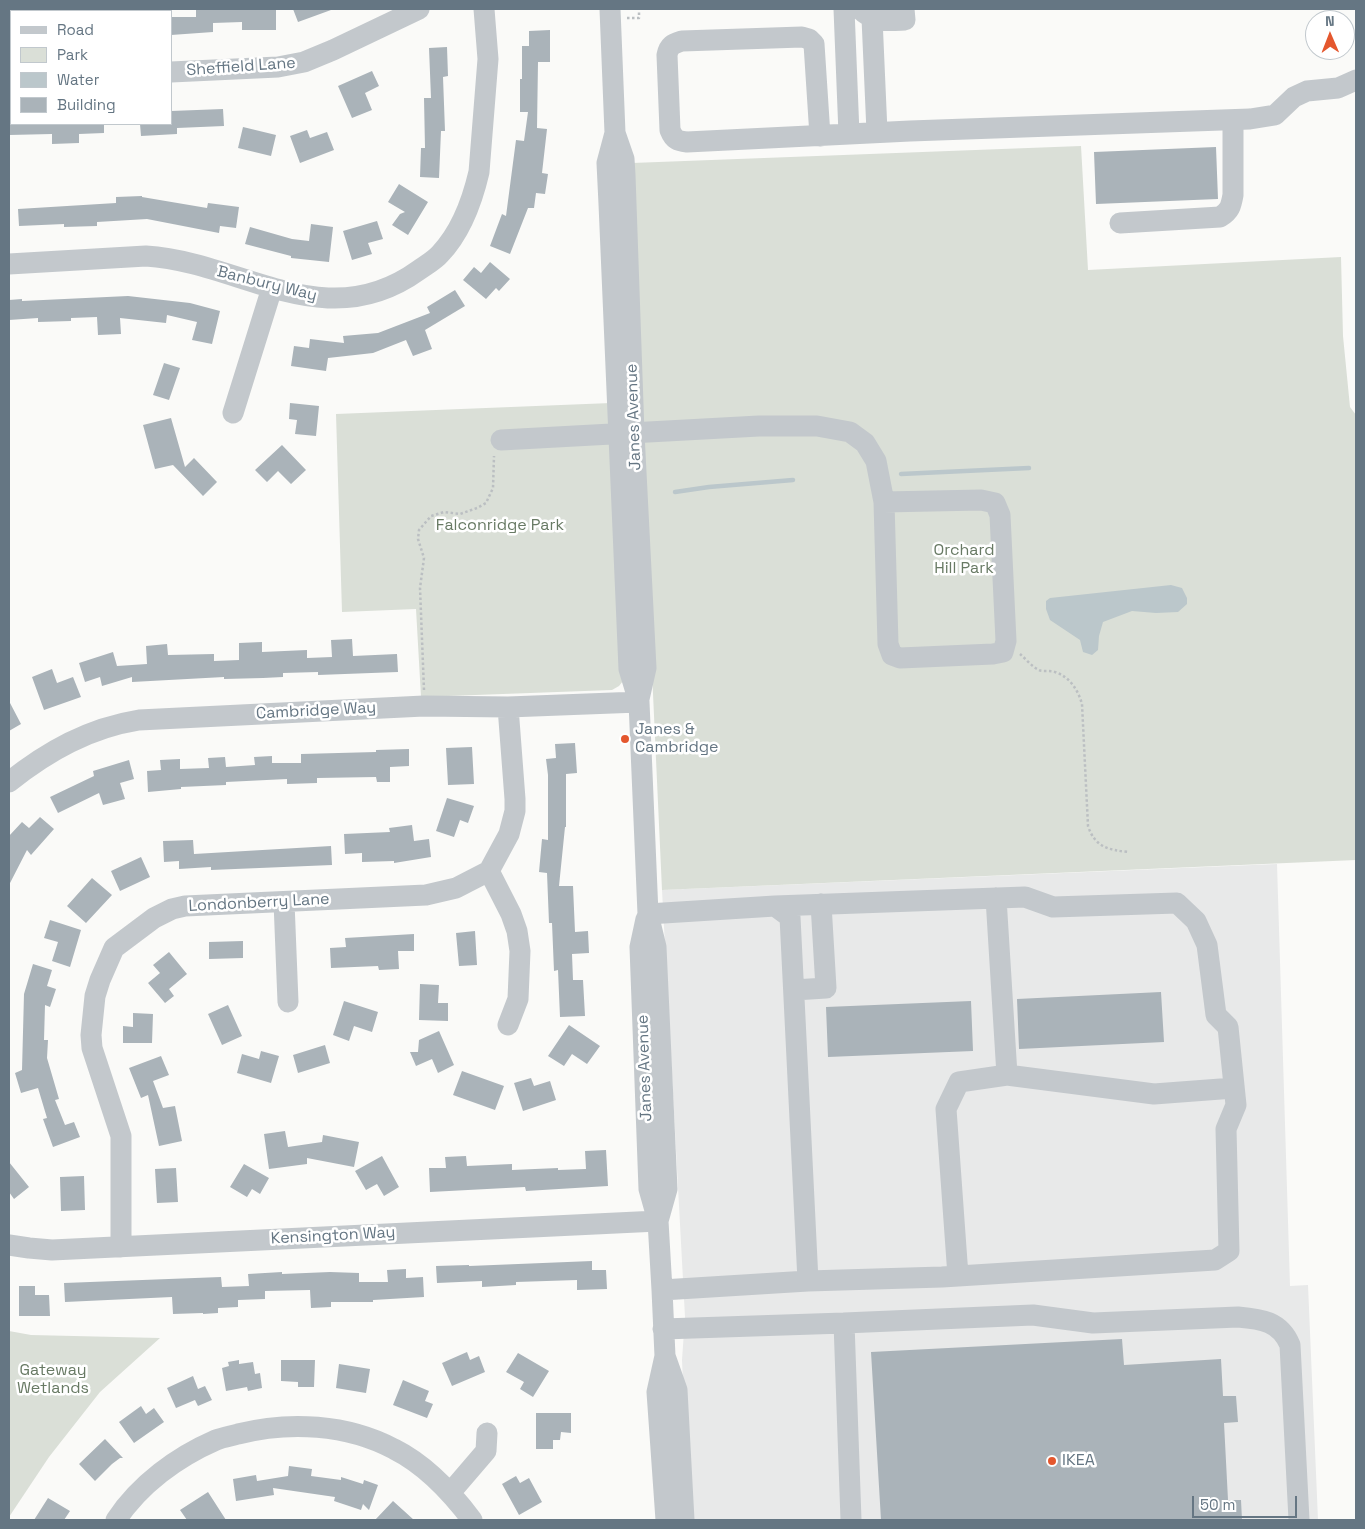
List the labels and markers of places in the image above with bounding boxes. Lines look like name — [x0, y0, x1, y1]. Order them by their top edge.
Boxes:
place label: Janes & Cambridge — [635, 720, 719, 758]
marker: Janes & Cambridge — [619, 733, 631, 745]
place label: IKEA — [1062, 1451, 1095, 1471]
marker: IKEA — [1046, 1455, 1058, 1467]

